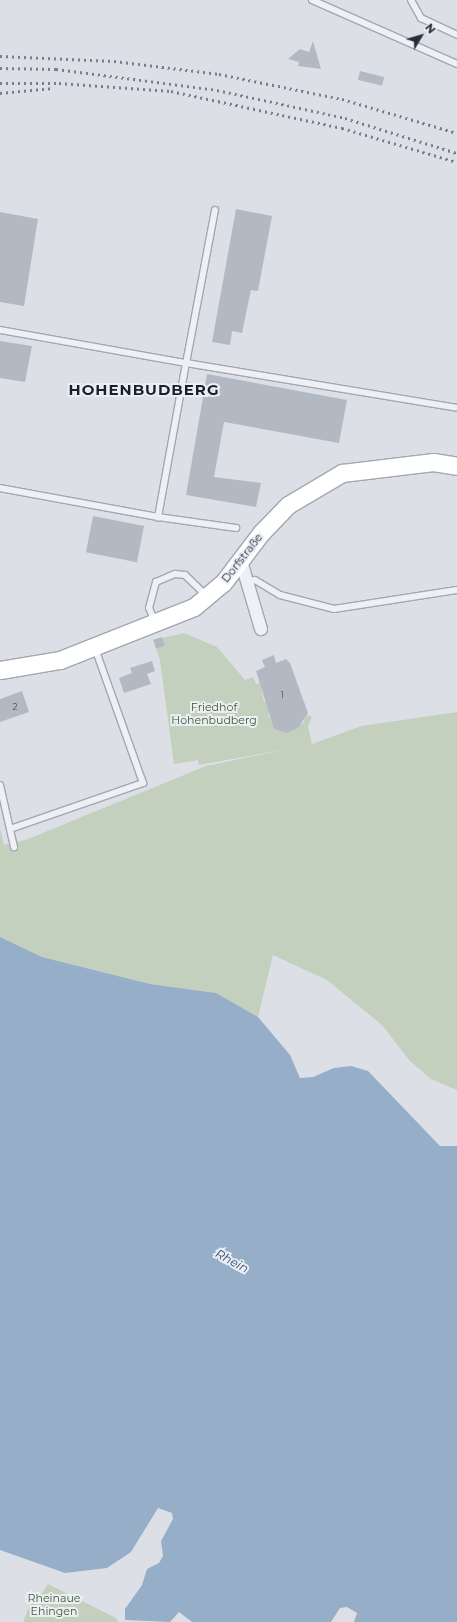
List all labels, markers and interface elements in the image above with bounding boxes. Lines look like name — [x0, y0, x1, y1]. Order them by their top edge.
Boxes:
north arrow — [401, 16, 441, 56]
text: N — [422, 21, 439, 36]
district label: HOHENBUDBERG — [69, 381, 219, 399]
street label: Dorfstraße — [219, 531, 265, 585]
house number: 1 — [280, 690, 284, 700]
park label: Friedhof Hohenbudberg — [171, 701, 257, 727]
house number: 2 — [12, 702, 18, 712]
water label: Rhein — [213, 1246, 251, 1276]
park label: Rheinaue Ehingen — [28, 1592, 80, 1618]

